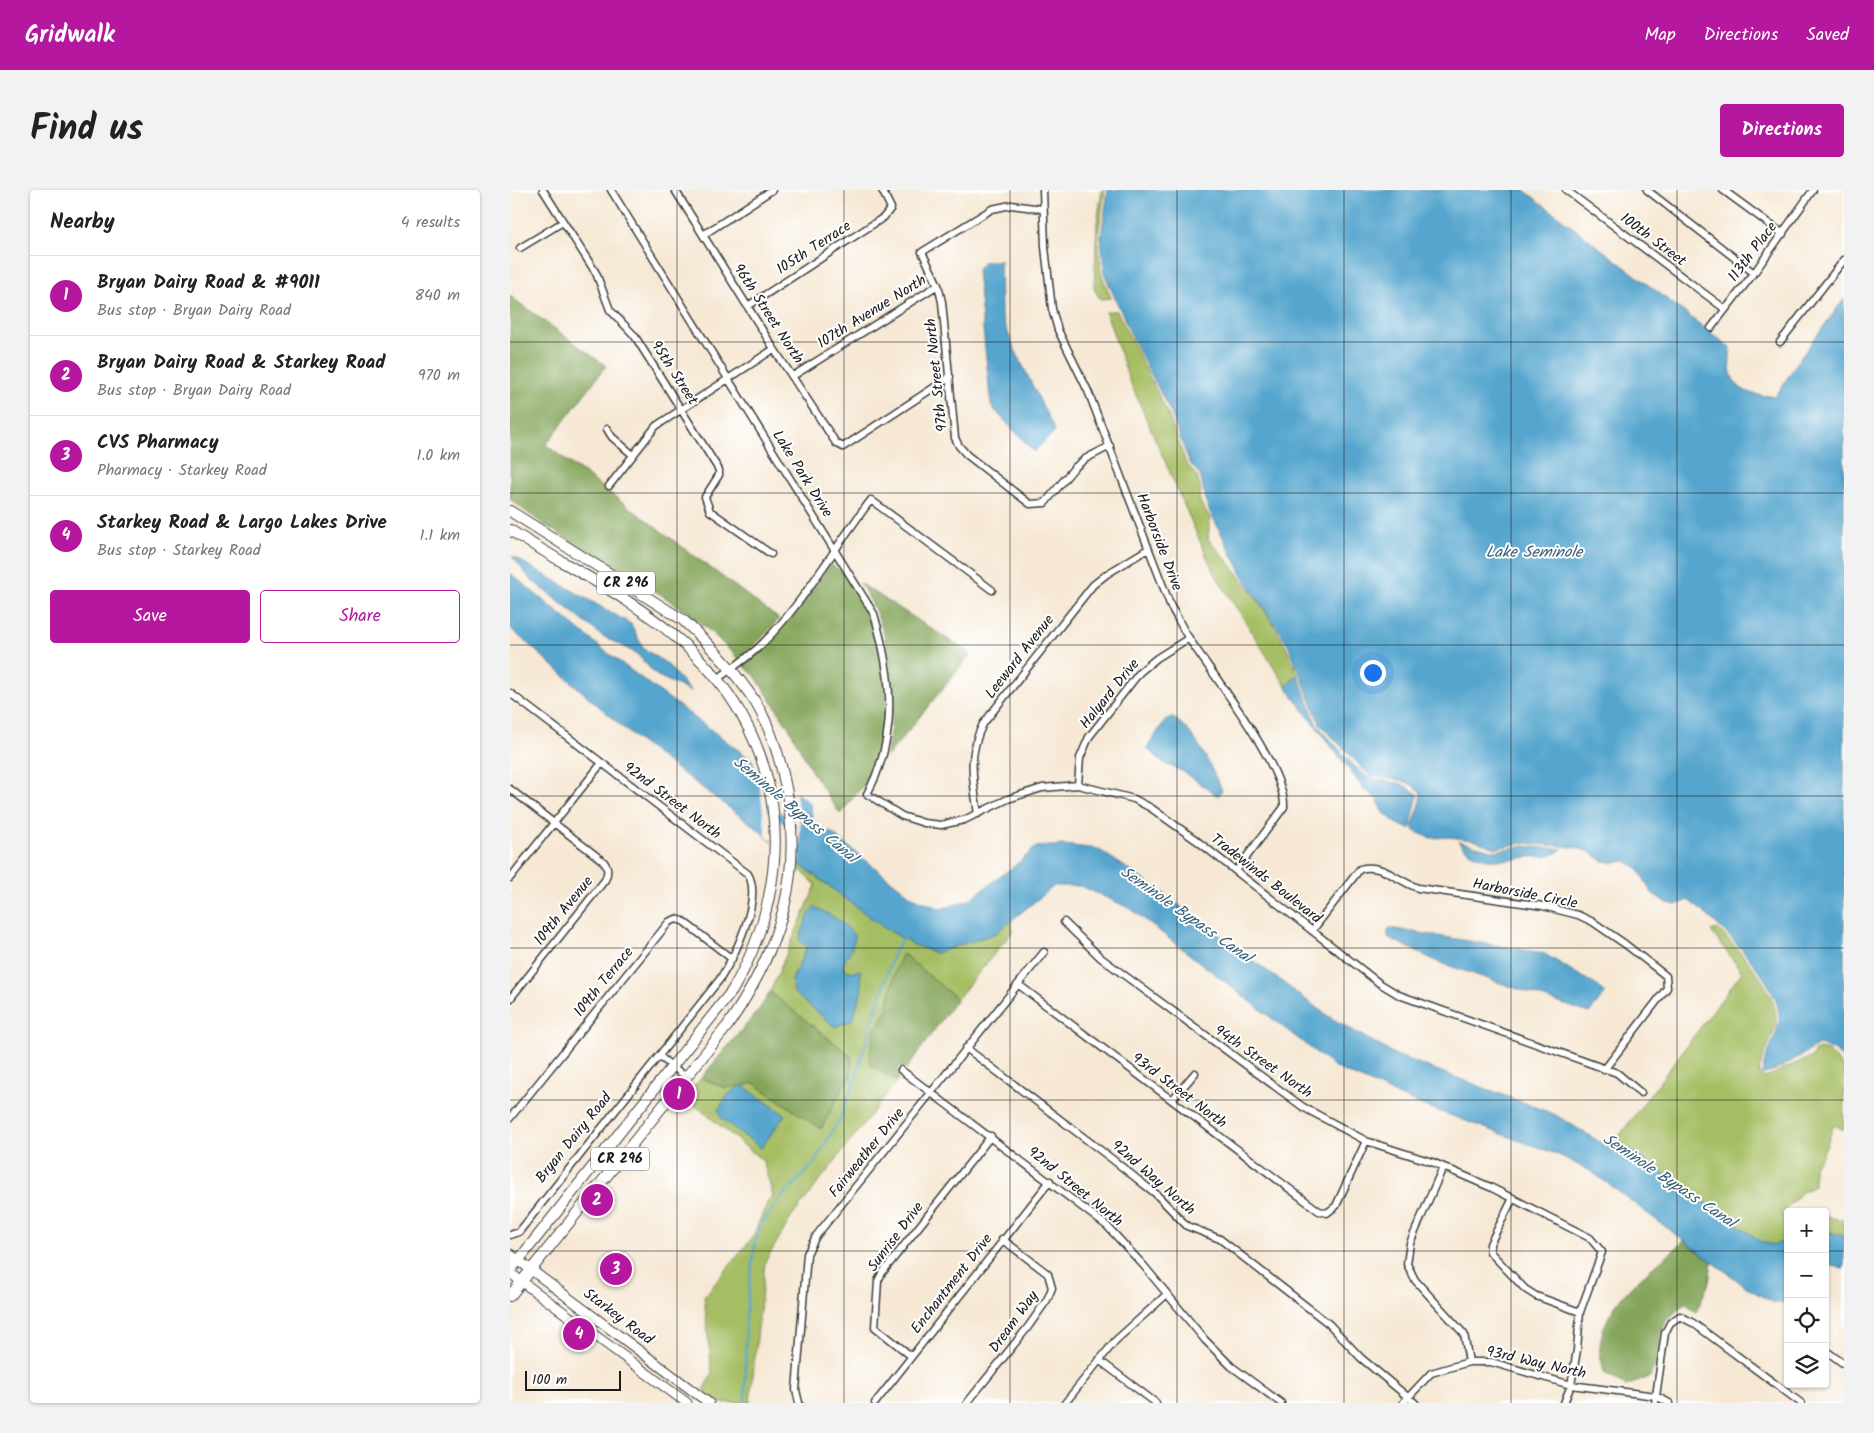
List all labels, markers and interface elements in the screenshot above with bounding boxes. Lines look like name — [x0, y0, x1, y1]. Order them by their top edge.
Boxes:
text: Gridwalk — [25, 16, 115, 55]
text: Map — [1644, 21, 1676, 50]
text: Directions — [1704, 21, 1778, 50]
text: Saved — [1806, 21, 1849, 50]
text: Find us — [30, 102, 143, 158]
button: Directions — [1720, 104, 1844, 157]
text: Nearby — [50, 206, 115, 239]
street label: 100th Street — [1615, 207, 1691, 273]
text: 4 results — [401, 210, 460, 235]
street label: 105th Terrace — [772, 215, 857, 281]
street label: 113th Place — [1722, 217, 1784, 287]
street label: 96th Street North — [727, 259, 809, 369]
text: Bryan Dairy Road & #9011 — [97, 268, 320, 298]
street label: 107th Avenue North — [813, 269, 931, 355]
text: 1 — [64, 283, 68, 308]
text: 840 m — [414, 283, 460, 308]
text: Bus stop · Bryan Dairy Road — [97, 298, 291, 323]
street label: 97th Street North — [919, 317, 955, 433]
street label: 95th Street — [644, 336, 704, 410]
text: Bryan Dairy Road & Starkey Road — [97, 348, 386, 378]
text: 2 — [61, 363, 71, 388]
text: 970 m — [418, 363, 460, 388]
text: Bus stop · Bryan Dairy Road — [97, 378, 291, 403]
street label: Lake Park Drive — [765, 425, 839, 523]
text: CVS Pharmacy — [97, 428, 219, 458]
text: 3 — [62, 443, 70, 468]
text: 1.0 km — [417, 443, 460, 468]
text: Pharmacy · Starkey Road — [97, 458, 267, 483]
street label: Harborside Drive — [1129, 490, 1189, 595]
text: Starkey Road & Largo Lakes Drive — [97, 508, 387, 538]
text: 4 — [62, 523, 70, 548]
text: 1.1 km — [420, 523, 460, 548]
text: Bus stop · Starkey Road — [97, 538, 261, 563]
water label: Lake Seminole — [1486, 540, 1584, 565]
road number: CR 296 — [597, 572, 655, 594]
button: Save — [50, 590, 250, 643]
button: Share — [260, 590, 460, 643]
street label: Leeward Avenue — [979, 609, 1061, 704]
street label: Halyard Drive — [1074, 653, 1146, 734]
your location — [1360, 660, 1386, 686]
water label: Seminole Bypass Canal — [727, 750, 865, 872]
street label: 92nd Street North — [618, 756, 726, 846]
street label: Tradewinds Boulevard — [1205, 828, 1327, 931]
water label: Seminole Bypass Canal — [1115, 860, 1259, 972]
street label: 109th Avenue — [528, 871, 600, 951]
street label: Harborside Circle — [1470, 872, 1580, 916]
street label: 109th Terrace — [568, 941, 640, 1022]
street label: 94th Street North — [1209, 1019, 1317, 1105]
street label: 93rd Street North — [1126, 1047, 1232, 1135]
pin: 1 — [663, 1075, 695, 1113]
street label: Bryan Dairy Road — [530, 1087, 619, 1189]
street label: Fairweather Drive — [823, 1102, 911, 1203]
water label: Seminole Bypass Canal — [1598, 1127, 1743, 1237]
street label: 92nd Way North — [1105, 1134, 1201, 1222]
street label: 92nd Street North — [1022, 1141, 1128, 1233]
road number: CR 296 — [591, 1148, 649, 1171]
pin: 2 — [581, 1181, 613, 1219]
street label: Sunrise Drive — [862, 1197, 930, 1277]
map controls — [1784, 1208, 1829, 1388]
button: + — [1784, 1208, 1829, 1253]
street label: Enchantment Drive — [905, 1228, 999, 1340]
pin: 3 — [600, 1250, 632, 1288]
button: − — [1784, 1253, 1829, 1298]
street label: Starkey Road — [578, 1283, 659, 1352]
street label: Dream Way — [983, 1285, 1045, 1358]
button: locate — [1784, 1298, 1829, 1343]
pin: 4 — [563, 1315, 595, 1353]
street label: 93rd Way North — [1484, 1340, 1588, 1386]
button: layers — [1784, 1343, 1829, 1388]
scale bar — [525, 1368, 621, 1391]
text: 100 m — [532, 1369, 567, 1391]

